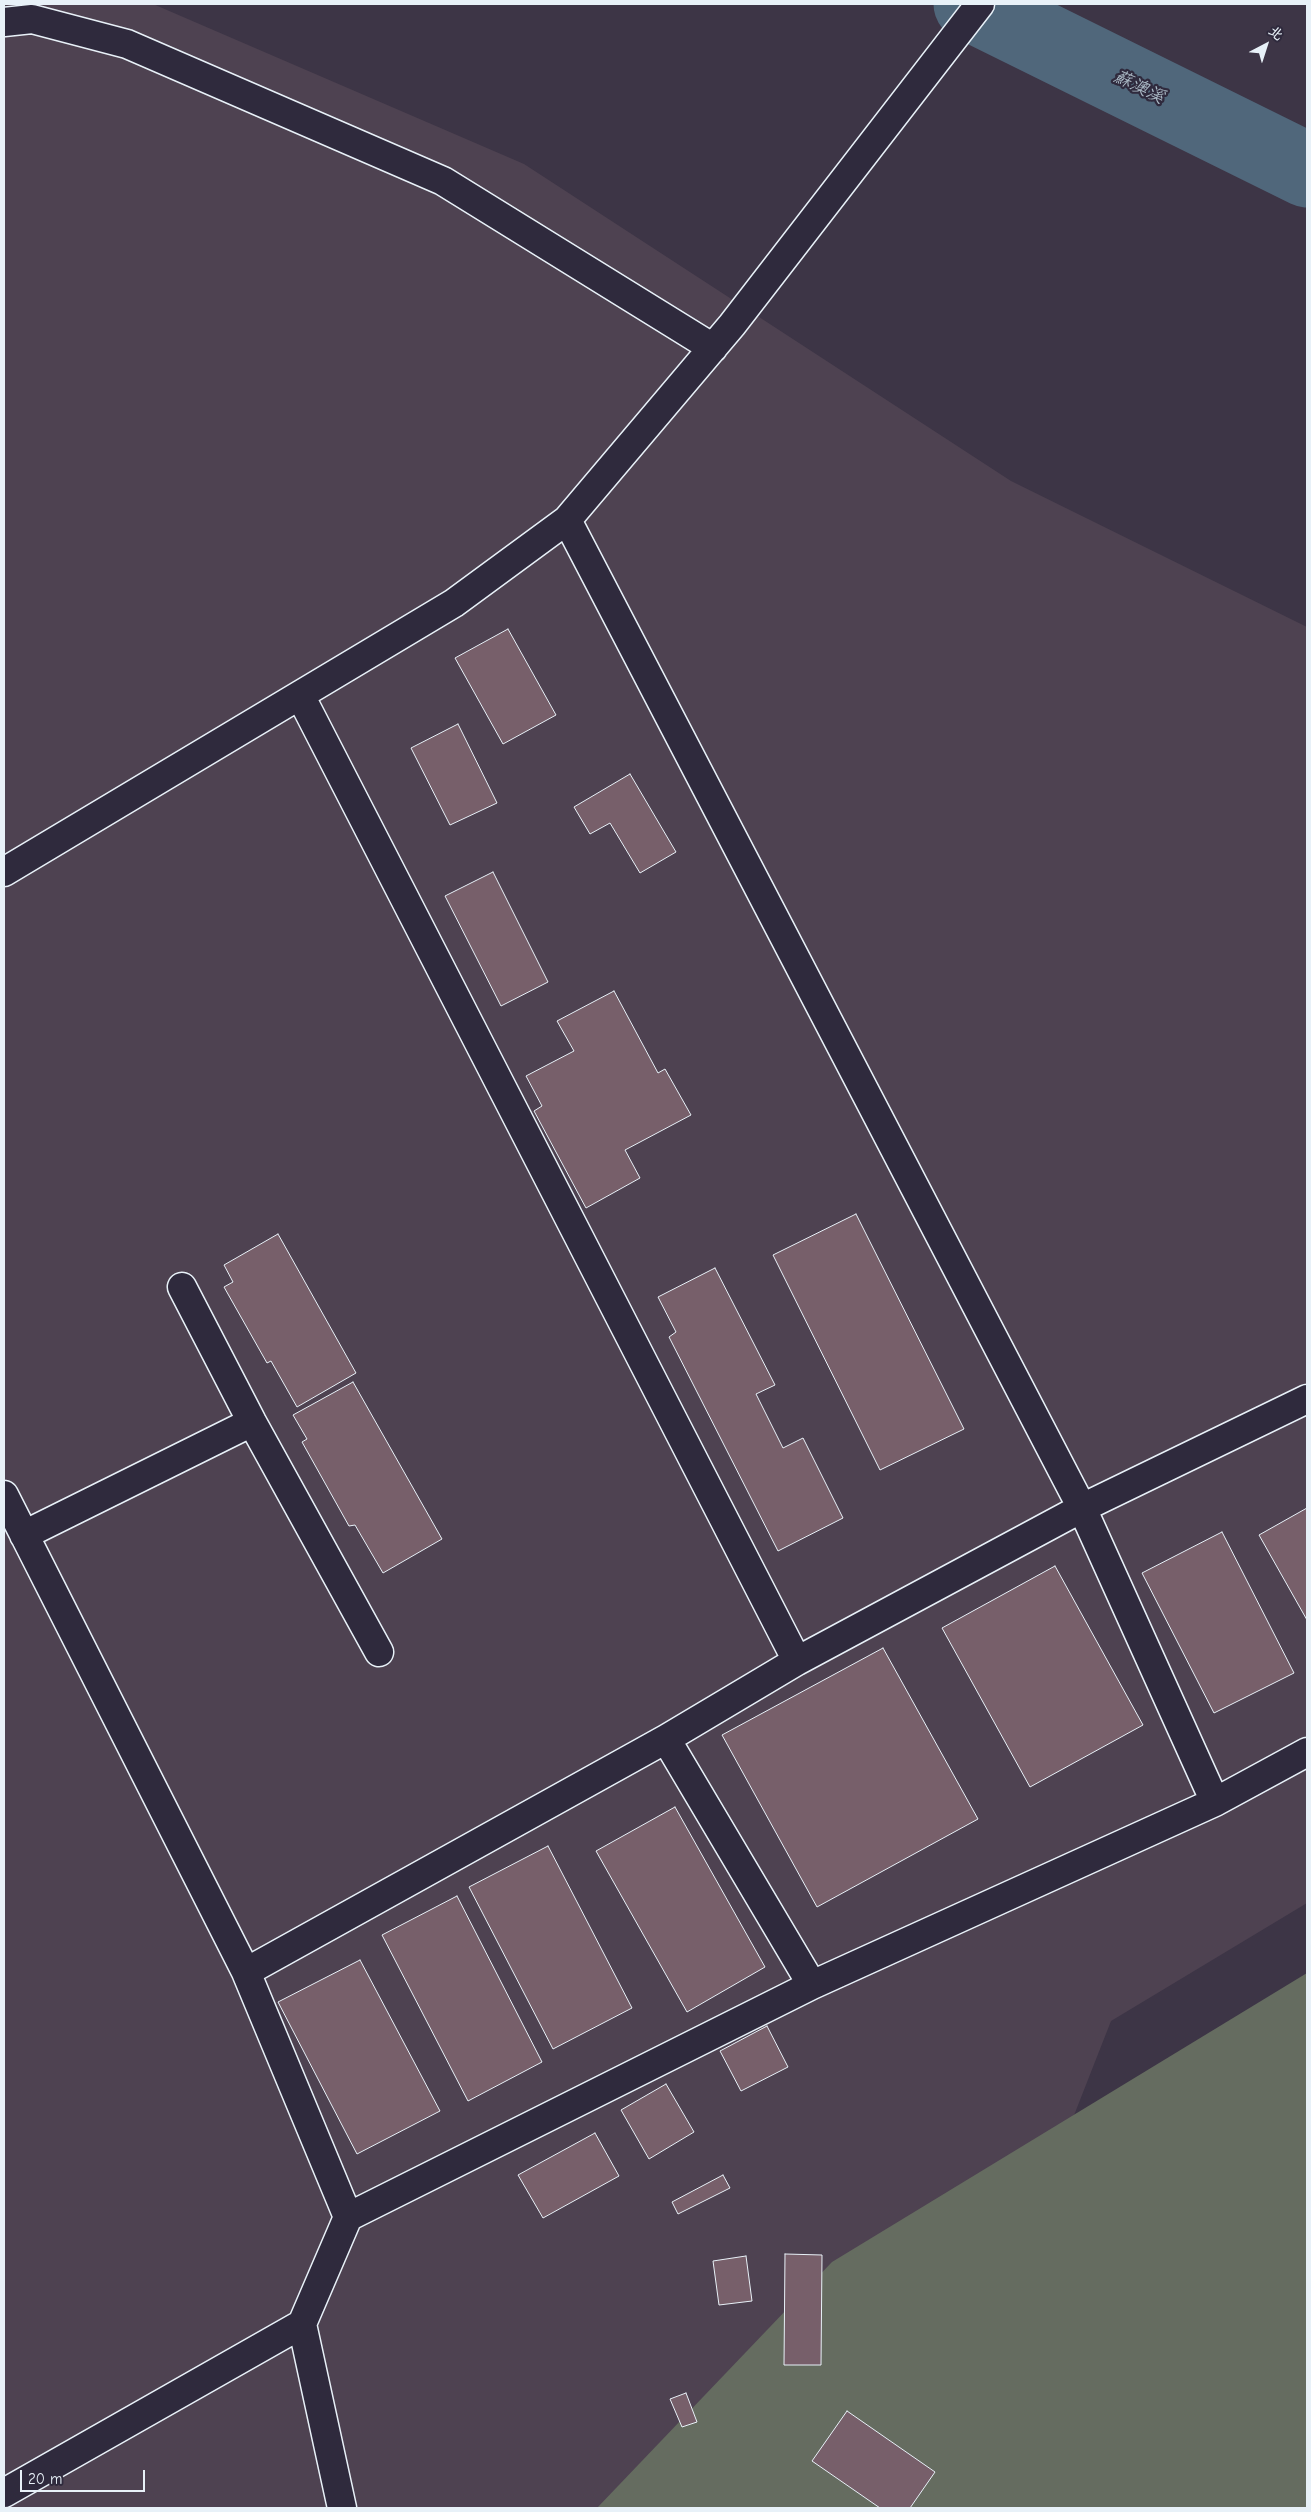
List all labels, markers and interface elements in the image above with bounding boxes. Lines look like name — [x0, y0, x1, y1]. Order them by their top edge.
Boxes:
north arrow — [1241, 20, 1291, 70]
text: 北 — [1265, 22, 1287, 44]
water label: 蘇澳溪 — [1110, 65, 1168, 109]
scale bar — [22, 2460, 148, 2492]
text: 20 m — [28, 2470, 62, 2488]

